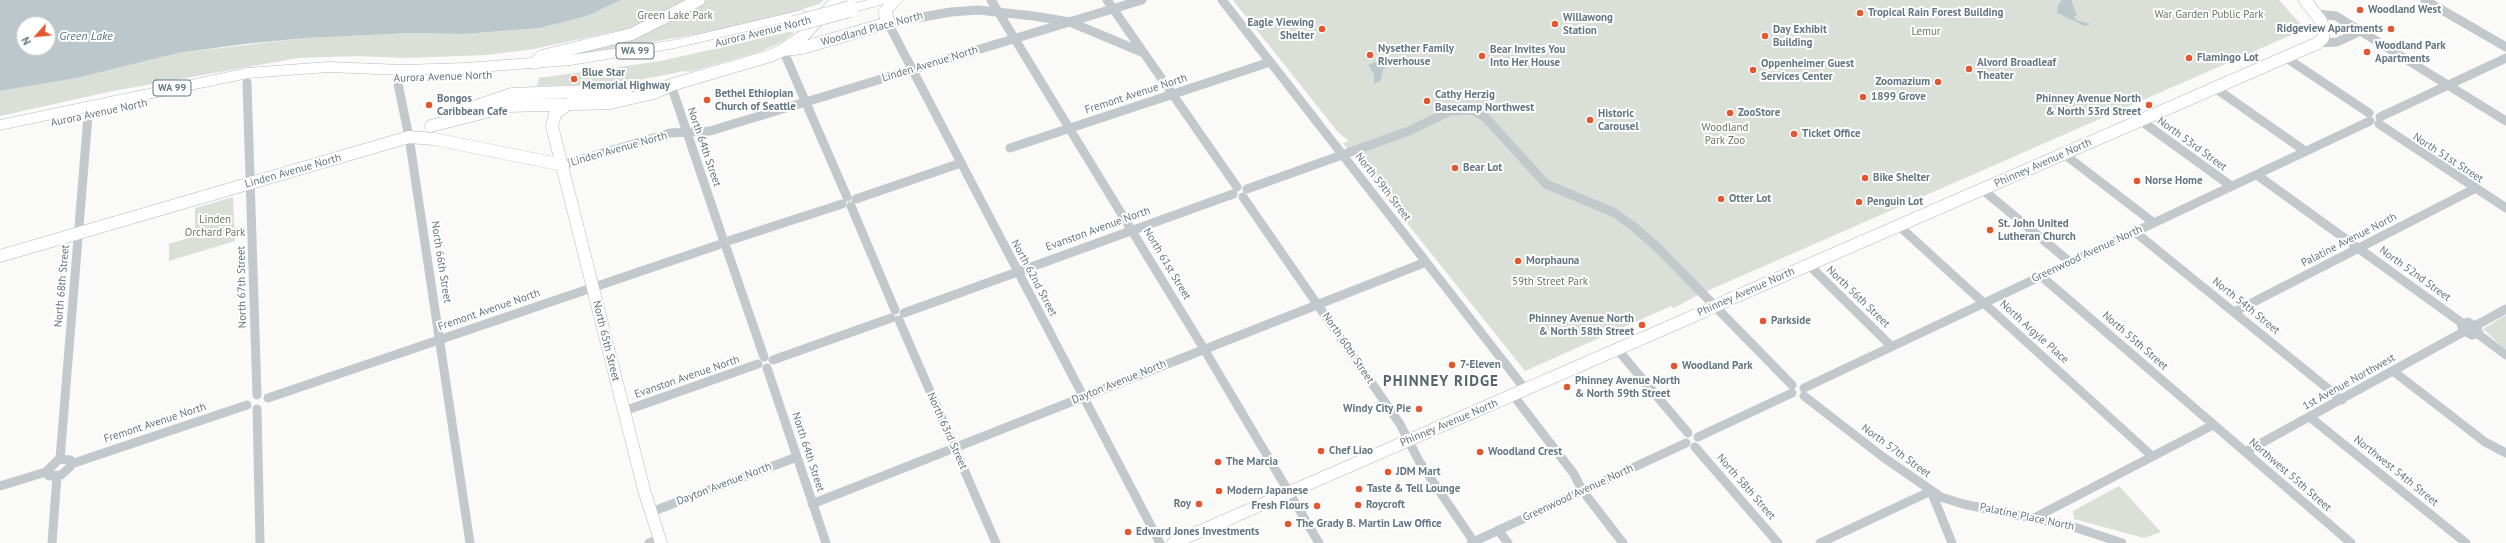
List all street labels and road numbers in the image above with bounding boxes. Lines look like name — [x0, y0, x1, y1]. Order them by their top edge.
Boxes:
street label: Woodland Place North — [820, 9, 924, 49]
street label: Aurora Avenue North — [714, 14, 812, 50]
road number: WA 99 — [616, 43, 654, 59]
street label: Linden Avenue North — [880, 43, 980, 85]
street label: Aurora Avenue North — [394, 69, 492, 85]
street label: Fremont Avenue North — [1083, 71, 1189, 117]
road number: WA 99 — [153, 80, 191, 96]
street label: Aurora Avenue North — [49, 96, 149, 130]
street label: North 64th Street — [684, 106, 724, 188]
street label: North 53rd Street — [2155, 114, 2229, 174]
street label: Linden Avenue North — [569, 129, 669, 169]
street label: North 51st Street — [2410, 130, 2486, 186]
street label: Phinney Avenue North — [1992, 136, 2094, 190]
street label: North 59th Street — [1352, 150, 1414, 224]
street label: Linden Avenue North — [243, 151, 343, 191]
street label: Evanston Avenue North — [1044, 204, 1152, 254]
street label: Palatine Avenue North — [2299, 210, 2399, 270]
street label: North 66th Street — [428, 220, 454, 304]
street label: Greenwood Avenue North — [2030, 223, 2144, 285]
street label: North 61st Street — [1140, 226, 1194, 302]
street label: North 62nd Street — [1008, 237, 1060, 319]
street label: North 68th Street — [52, 244, 72, 328]
street label: North 52nd Street — [2377, 244, 2453, 304]
street label: North 67th Street — [235, 246, 249, 328]
street label: North 56th Street — [1824, 263, 1892, 331]
street label: Phinney Avenue North — [1695, 265, 1797, 319]
street label: North 54th Street — [2210, 275, 2282, 337]
street label: Fremont Avenue North — [436, 286, 542, 334]
street label: North Argyle Place — [1997, 298, 2071, 366]
street label: North 65th Street — [590, 299, 622, 383]
street label: North 55th Street — [2099, 309, 2171, 373]
street label: North 60th Street — [1319, 310, 1377, 386]
street label: 1st Avenue Northwest — [2300, 351, 2398, 413]
street label: Evanston Avenue North — [633, 353, 741, 401]
street label: Dayton Avenue North — [1070, 357, 1168, 407]
street label: North 63rd Street — [924, 391, 970, 471]
street label: Phinney Avenue North — [1398, 396, 1500, 450]
street label: Fremont Avenue North — [102, 400, 208, 446]
street label: North 64th Street — [789, 411, 827, 493]
street label: North 57th Street — [1859, 421, 1933, 481]
street label: Northwest 54th Street — [2351, 433, 2441, 509]
street label: Northwest 55th Street — [2246, 436, 2334, 514]
street label: North 58th Street — [1714, 451, 1778, 523]
street label: Dayton Avenue North — [675, 460, 773, 508]
street label: Greenwood Avenue North — [1521, 462, 1635, 524]
street label: Palatine Place North — [1979, 501, 2075, 533]

